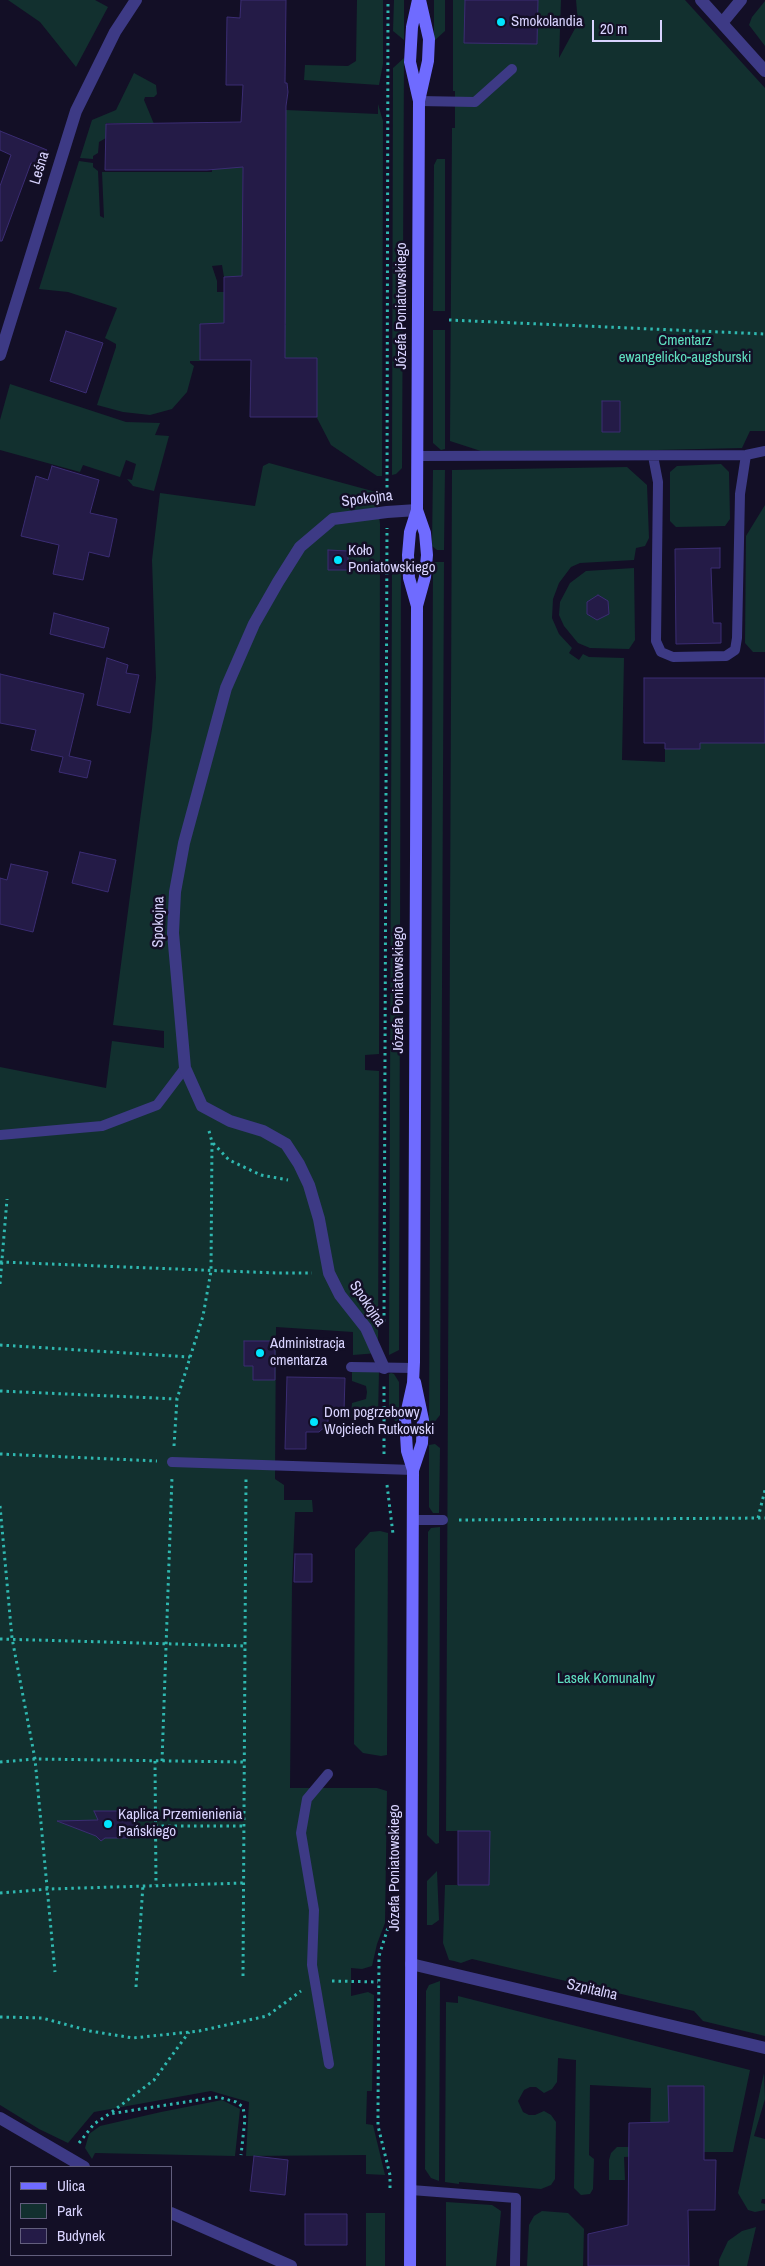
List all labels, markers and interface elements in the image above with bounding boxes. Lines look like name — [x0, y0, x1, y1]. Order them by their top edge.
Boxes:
scale bar — [595, 10, 665, 42]
place label: Smokolandia — [511, 13, 583, 31]
marker: Smokolandia — [495, 16, 507, 28]
text: 20 m — [600, 18, 627, 39]
street label: Leśna — [26, 149, 54, 187]
street label: Józefa Poniatowskiego — [393, 242, 411, 370]
park label: Cmentarz ewangelicko-augsburski — [619, 332, 751, 367]
street label: Spokojna — [340, 487, 394, 511]
place label: Koło Poniatowskiego — [348, 542, 436, 577]
marker: Koło Poniatowskiego — [332, 554, 344, 566]
street label: Spokojna — [150, 896, 168, 948]
street label: Józefa Poniatowskiego — [390, 926, 408, 1054]
street label: Spokojna — [345, 1278, 389, 1330]
place label: Administracja cmentarza — [270, 1335, 345, 1370]
marker: Administracja cmentarza — [254, 1347, 266, 1359]
place label: Dom pogrzebowy Wojciech Rutkowski — [324, 1404, 435, 1439]
marker: Dom pogrzebowy Wojciech Rutkowski — [308, 1416, 320, 1428]
park label: Lasek Komunalny — [557, 1670, 655, 1688]
street label: Józefa Poniatowskiego — [386, 1804, 404, 1932]
place label: Kaplica Przemienienia Pańskiego — [118, 1806, 242, 1841]
marker: Kaplica Przemienienia Pańskiego — [102, 1818, 114, 1830]
street label: Szpitalna — [565, 1975, 619, 2005]
legend — [10, 2166, 172, 2256]
text: Ulica — [57, 2175, 85, 2196]
text: Park — [57, 2200, 82, 2221]
text: Budynek — [57, 2225, 105, 2246]

